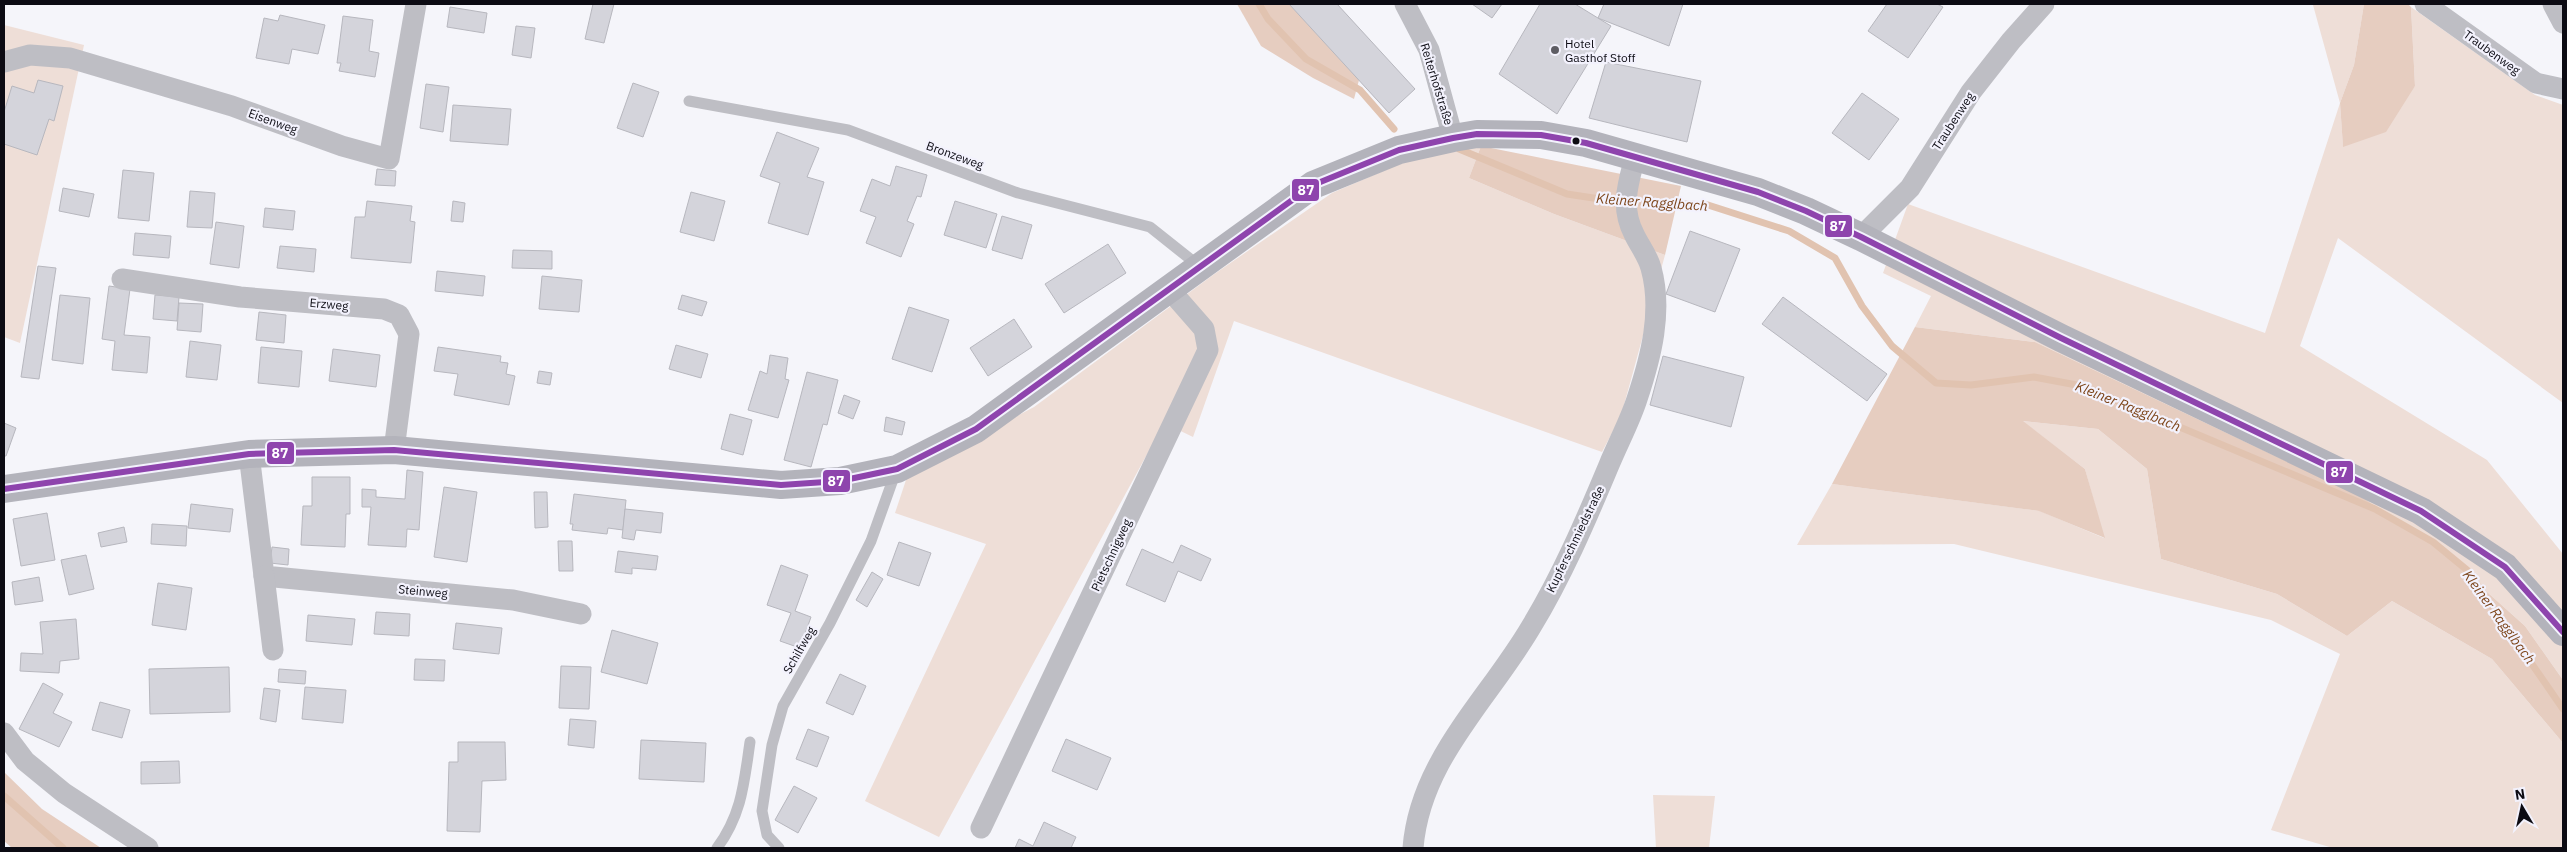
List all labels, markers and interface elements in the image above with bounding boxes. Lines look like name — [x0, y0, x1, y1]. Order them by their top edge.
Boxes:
street label: Traubenweg — [2461, 26, 2524, 78]
place label: Hotel Gasthof Stoff — [1565, 36, 1636, 65]
street label: Reiterhofstraße — [1417, 41, 1457, 127]
marker: Hotel Gasthof Stoff — [1549, 44, 1561, 56]
street label: Traubenweg — [1929, 89, 1978, 153]
street label: Eisenweg — [246, 105, 300, 137]
unlabelled marker — [1571, 136, 1581, 146]
street label: Bronzeweg — [924, 138, 986, 172]
line badge: 87 — [1291, 178, 1320, 202]
text: 87 — [1298, 181, 1314, 199]
water label: Kleiner Ragglbach — [1596, 189, 1709, 215]
line badge: 87 — [1824, 214, 1853, 238]
text: 87 — [1830, 217, 1846, 235]
street label: Erzweg — [309, 295, 350, 313]
water label: Kleiner Ragglbach — [2073, 377, 2183, 435]
line badge: 87 — [266, 441, 295, 465]
text: 87 — [272, 444, 288, 462]
line badge: 87 — [2325, 460, 2354, 484]
text: 87 — [2331, 463, 2347, 481]
line badge: 87 — [822, 469, 851, 493]
text: 87 — [828, 472, 844, 490]
street label: Kupferschmiedstraße — [1543, 483, 1608, 595]
street label: Pietschnigweg — [1088, 516, 1135, 594]
water label: Kleiner Ragglbach — [2459, 566, 2539, 668]
street label: Steinweg — [398, 581, 449, 601]
street label: Schilfweg — [779, 623, 819, 676]
north arrow — [2497, 782, 2547, 832]
text: N — [2514, 784, 2526, 804]

